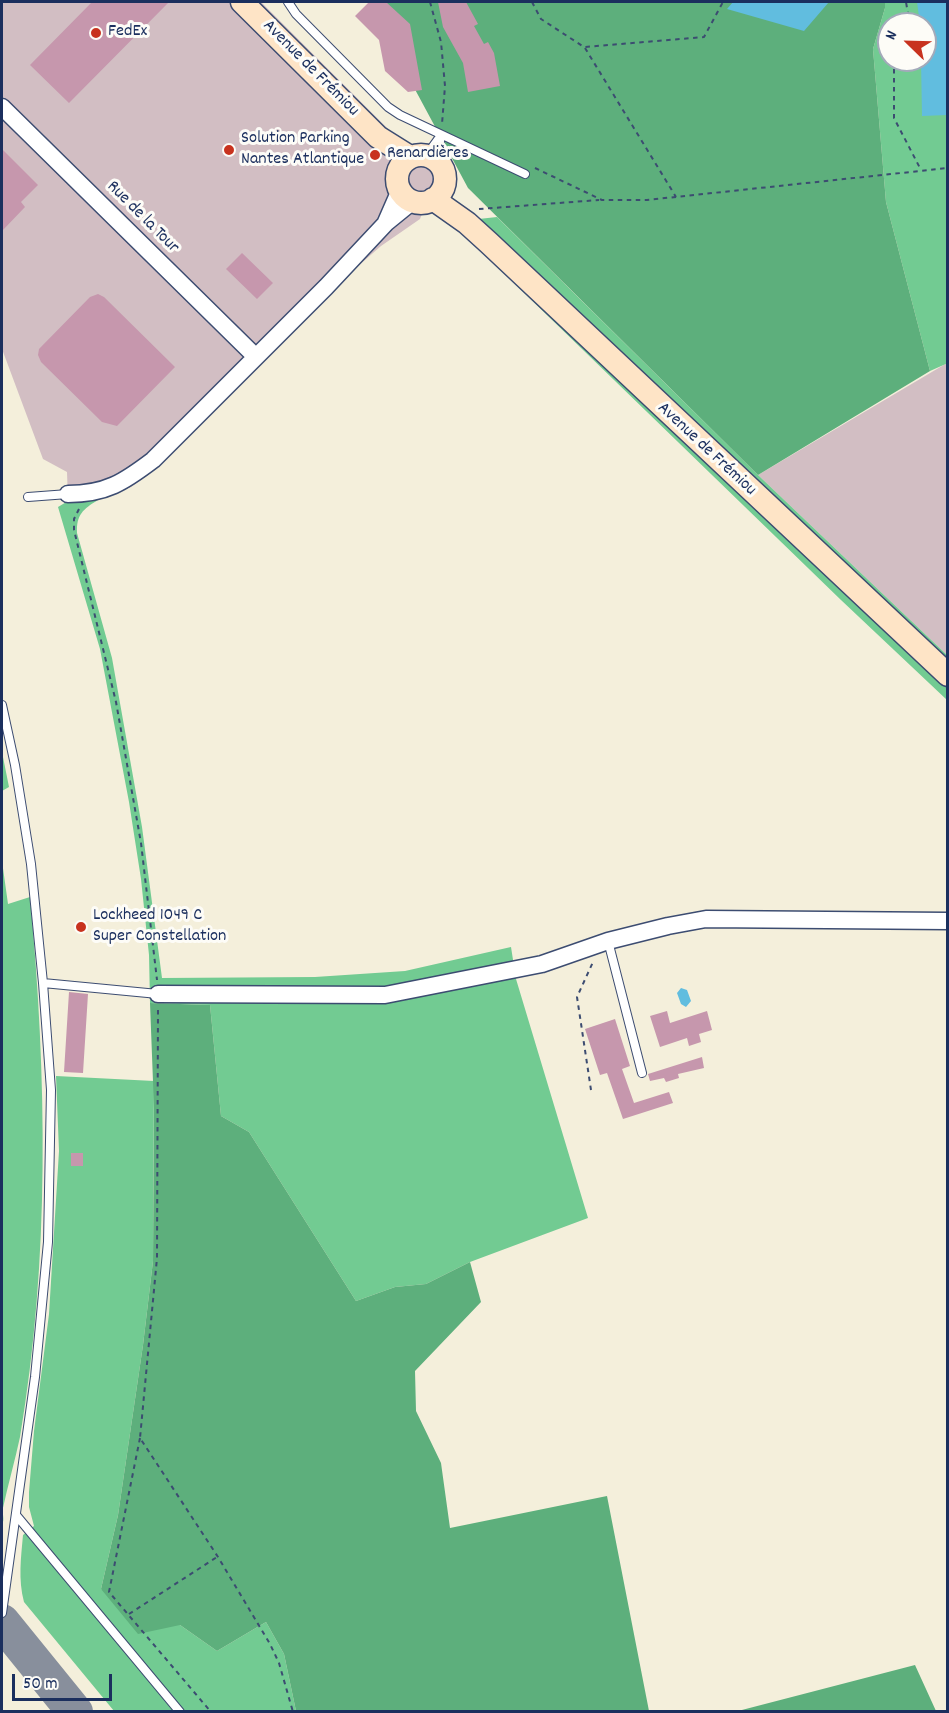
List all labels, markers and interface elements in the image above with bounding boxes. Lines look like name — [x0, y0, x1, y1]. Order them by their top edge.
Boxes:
north arrow — [877, 12, 937, 72]
street label: Avenue de Frémiou — [257, 16, 363, 122]
place label: FedEx — [108, 22, 147, 44]
marker: FedEx — [89, 26, 103, 40]
text: N — [880, 27, 904, 44]
place label: Solution Parking Nantes Atlantique — [241, 129, 364, 172]
marker: Solution Parking Nantes Atlantique — [222, 143, 236, 157]
place label: Renardières — [387, 144, 469, 166]
marker: Renardières — [368, 148, 382, 162]
street label: Rue de la Tour — [101, 177, 183, 259]
street label: Avenue de Frémiou — [652, 399, 760, 501]
place label: Lockheed 1049 C Super Constellation — [93, 906, 226, 948]
marker: Lockheed 1049 C Super Constellation — [74, 920, 88, 934]
scale bar — [15, 1662, 116, 1700]
text: 50 m — [23, 1672, 58, 1697]

